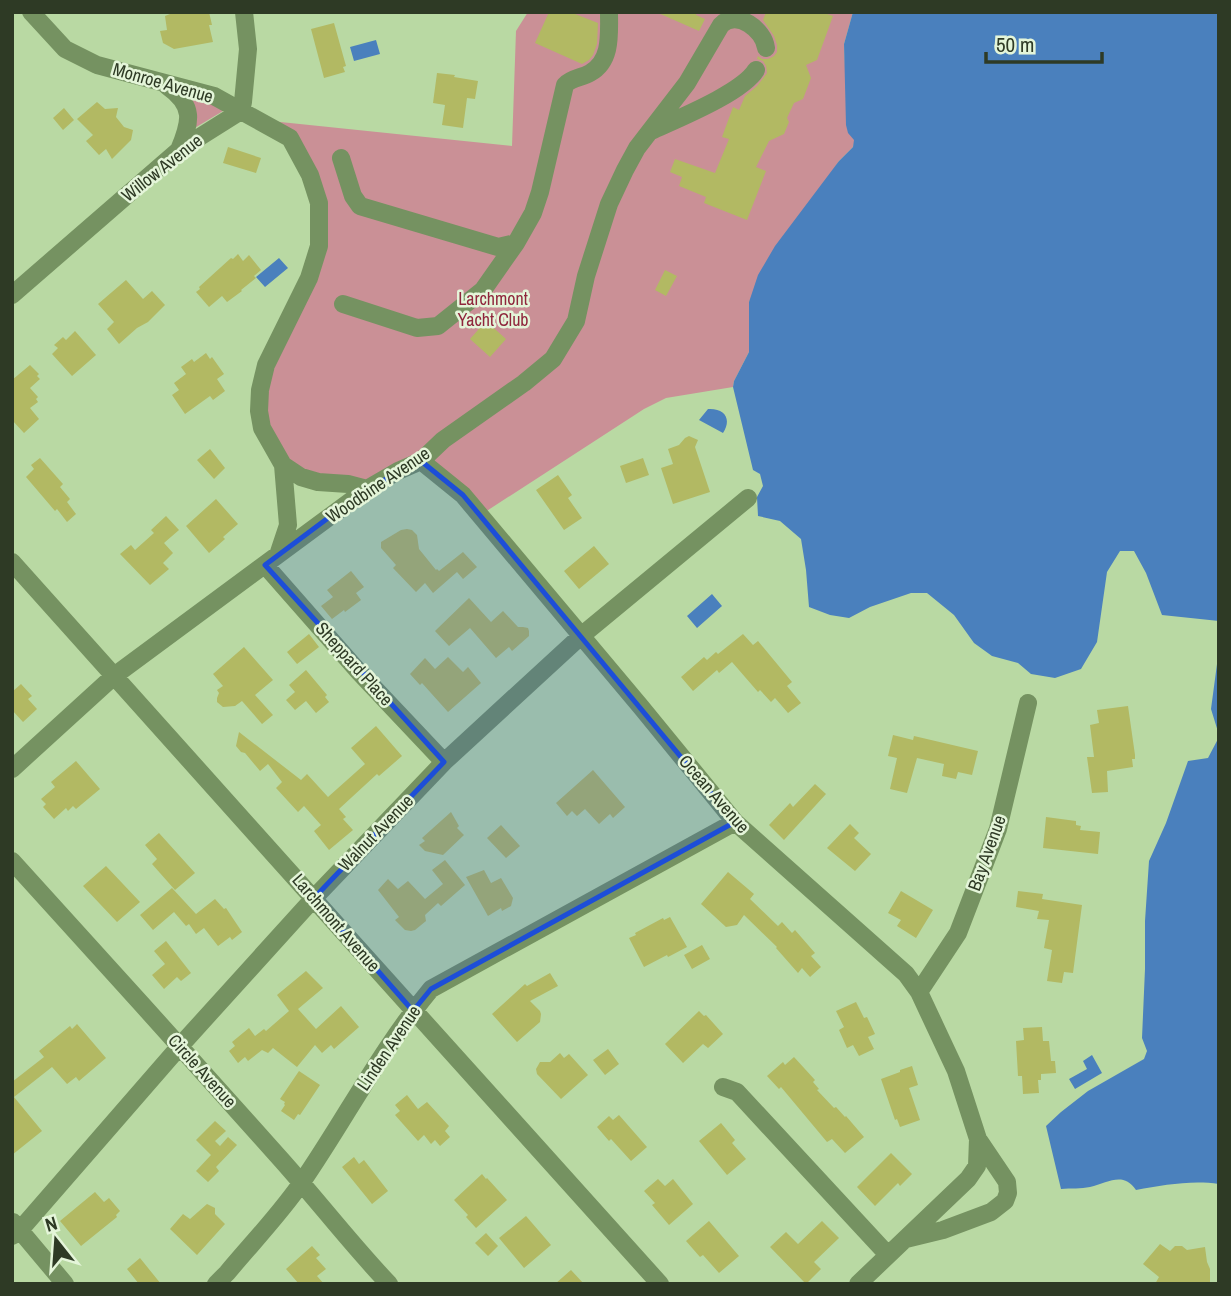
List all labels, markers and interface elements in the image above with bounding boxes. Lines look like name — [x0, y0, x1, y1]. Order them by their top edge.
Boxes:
scale bar — [986, 21, 1102, 65]
text: 50 m — [996, 30, 1034, 59]
street label: Monroe Avenue — [110, 56, 216, 109]
street label: Willow Avenue — [116, 128, 207, 207]
park label: Larchmont Yacht Club — [457, 286, 529, 332]
street label: Woodbine Avenue — [321, 441, 435, 529]
street label: Sheppard Place — [310, 616, 399, 711]
street label: Ocean Avenue — [673, 749, 755, 838]
street label: Walnut Avenue — [332, 789, 419, 877]
street label: Bay Avenue — [961, 812, 1012, 894]
street label: Larchmont Avenue — [287, 868, 386, 977]
street label: Linden Avenue — [351, 1000, 426, 1095]
street label: Circle Avenue — [162, 1028, 242, 1113]
north arrow — [21, 1205, 91, 1275]
text: N — [42, 1210, 60, 1238]

